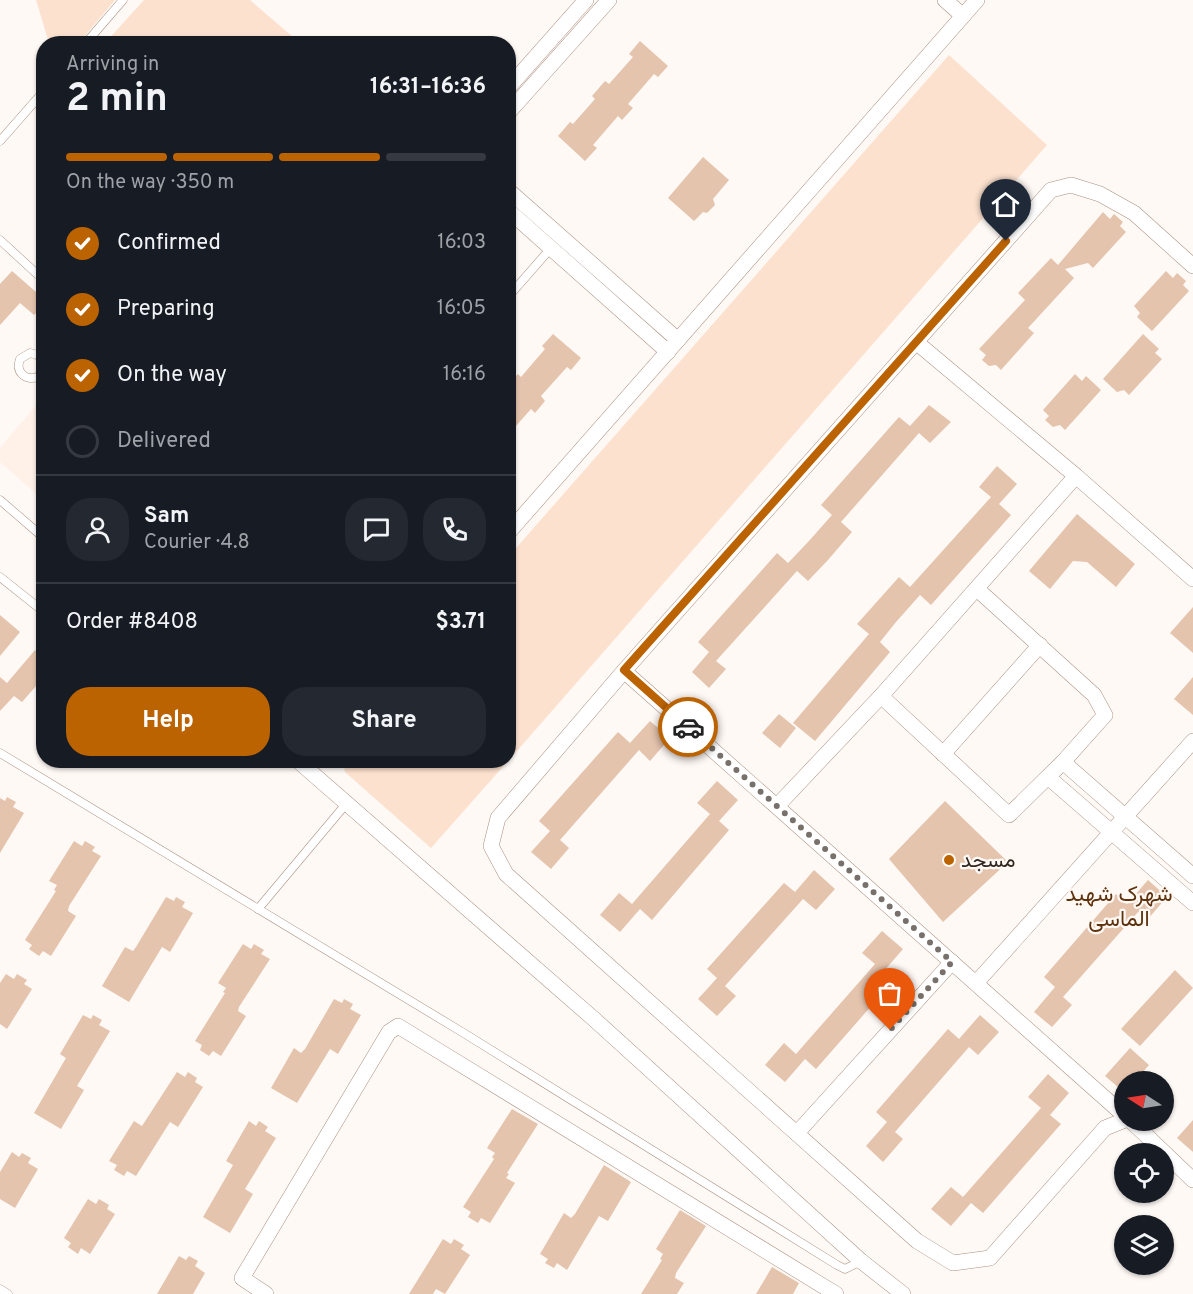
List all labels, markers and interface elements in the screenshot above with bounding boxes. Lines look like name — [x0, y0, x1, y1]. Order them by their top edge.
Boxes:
text: Arriving in — [66, 52, 159, 78]
text: 16:31–16:36 — [370, 74, 486, 101]
text: 2 min — [66, 76, 168, 125]
text: On the way · 350 m — [66, 170, 234, 196]
pin — [980, 179, 1031, 241]
icon: home — [989, 188, 1022, 221]
icon: check — [66, 227, 99, 260]
text: Confirmed — [117, 230, 221, 257]
text: 16:03 — [437, 230, 486, 256]
icon: check — [66, 293, 99, 326]
text: Preparing — [117, 296, 215, 323]
text: 16:05 — [437, 296, 486, 322]
icon: check — [66, 359, 99, 392]
text: On the way — [117, 362, 227, 389]
text: 16:16 — [443, 362, 486, 388]
text: Delivered — [117, 428, 211, 455]
button: person — [66, 498, 129, 561]
button: chat — [345, 498, 408, 561]
button: phone — [423, 498, 486, 561]
text: Sam — [144, 503, 189, 530]
text: Courier · 4.8 — [144, 530, 250, 556]
text: Order #8408 — [66, 609, 198, 636]
text: $3.71 — [436, 609, 486, 636]
button: Help — [66, 687, 270, 756]
button: Share — [282, 687, 486, 756]
courier — [658, 697, 718, 757]
icon: car — [672, 711, 705, 744]
place label: مسجد — [961, 848, 1015, 875]
marker: مسجد — [942, 853, 956, 867]
district label: شهرک شهید الماسی — [1065, 882, 1173, 934]
pin — [864, 968, 915, 1030]
icon: bag — [873, 977, 906, 1010]
north arrow — [1114, 1071, 1174, 1131]
map controls — [1114, 1071, 1174, 1275]
button: locate — [1114, 1143, 1174, 1203]
button: layers — [1114, 1215, 1174, 1275]

